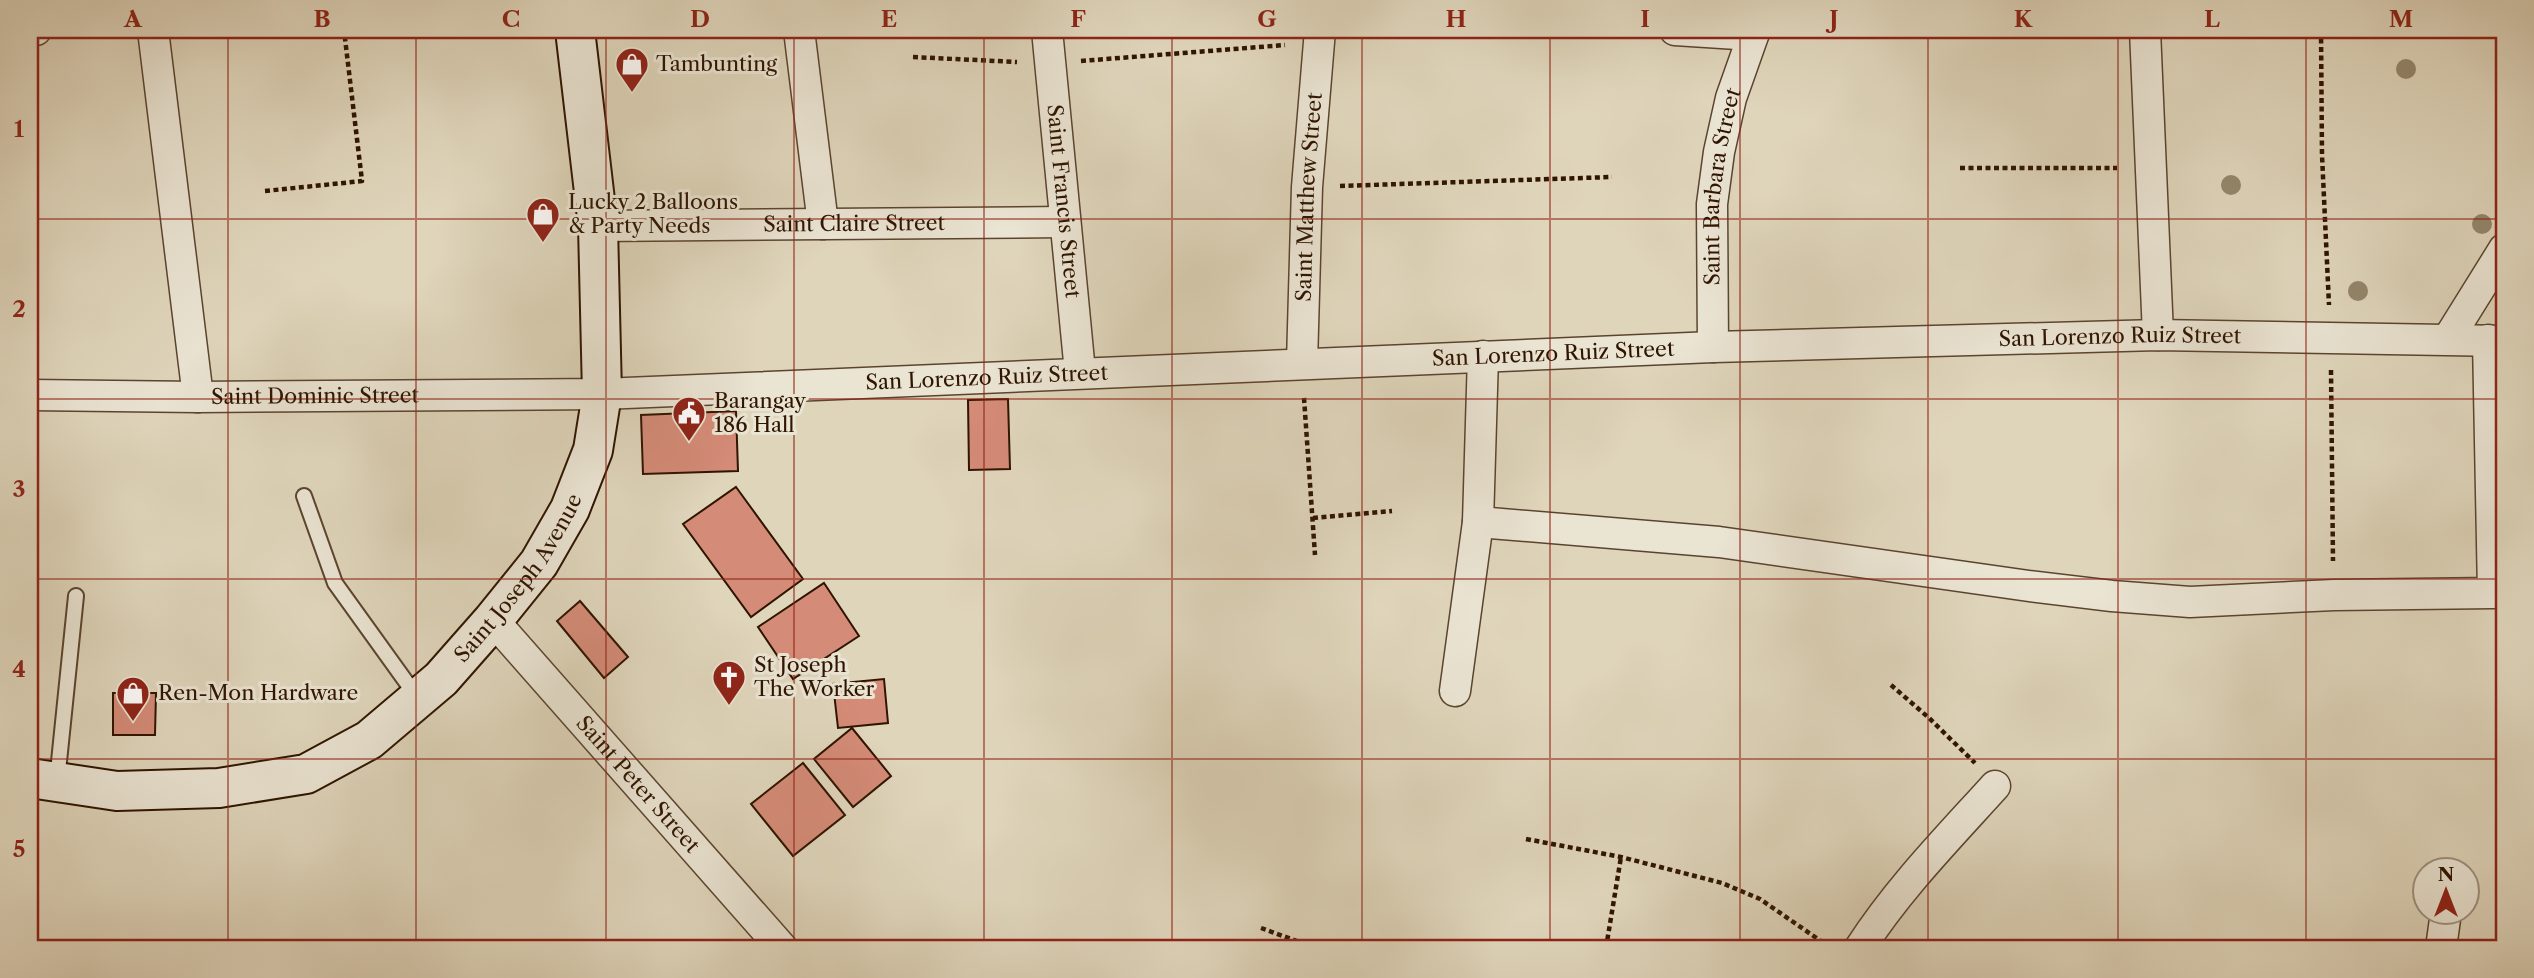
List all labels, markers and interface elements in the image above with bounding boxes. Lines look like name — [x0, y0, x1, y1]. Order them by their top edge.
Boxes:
text: A — [123, 5, 143, 33]
text: B — [313, 5, 331, 33]
text: C — [502, 5, 520, 33]
text: D — [690, 5, 710, 33]
text: E — [881, 5, 897, 33]
text: F — [1070, 5, 1086, 33]
text: G — [1257, 5, 1277, 33]
text: H — [1446, 5, 1467, 33]
text: I — [1640, 5, 1650, 33]
text: J — [1825, 5, 1839, 33]
text: K — [2014, 5, 2033, 33]
text: L — [2204, 5, 2220, 33]
text: M — [2389, 5, 2413, 33]
shop icon: Tambunting — [613, 45, 651, 94]
place label: Tambunting — [656, 51, 778, 76]
street label: Saint Barbara Street — [1699, 84, 1746, 286]
street label: Saint Matthew Street — [1291, 91, 1327, 302]
street label: Saint Francis Street — [1042, 103, 1086, 300]
text: 1 — [14, 115, 25, 143]
place label: Lucky 2 Balloons & Party Needs — [568, 189, 738, 238]
shop icon: Lucky 2 Balloons & Party Needs — [524, 195, 562, 244]
street label: Saint Claire Street — [763, 210, 945, 237]
text: 2 — [12, 295, 26, 323]
street label: San Lorenzo Ruiz Street — [1998, 322, 2242, 351]
street label: San Lorenzo Ruiz Street — [1431, 336, 1675, 371]
street label: San Lorenzo Ruiz Street — [865, 360, 1109, 395]
street label: Saint Dominic Street — [211, 382, 420, 409]
place label: Barangay 186 Hall — [714, 388, 806, 437]
public building icon: Barangay 186 Hall — [670, 394, 708, 443]
text: 3 — [13, 475, 26, 503]
street label: Saint Joseph Avenue — [449, 490, 587, 667]
place label: St Joseph The Worker — [754, 652, 874, 701]
text: 4 — [12, 655, 26, 683]
church icon: St Joseph The Worker — [710, 658, 748, 707]
shop icon: Ren-Mon Hardware — [114, 674, 152, 723]
place label: Ren-Mon Hardware — [158, 680, 358, 705]
street label: Saint Peter Street — [571, 710, 705, 858]
text: 5 — [13, 835, 25, 863]
north arrow — [2412, 856, 2482, 926]
text: N — [2438, 863, 2454, 886]

